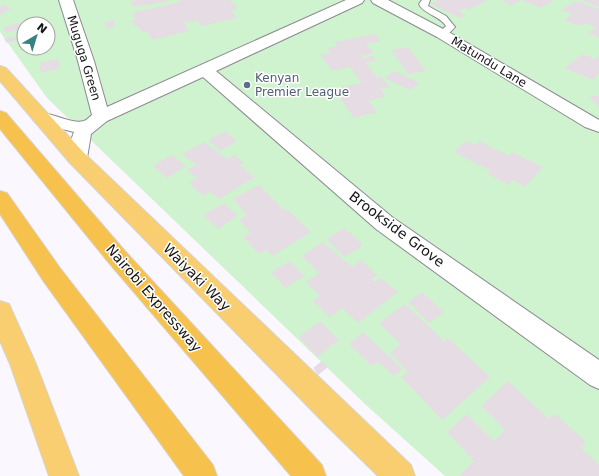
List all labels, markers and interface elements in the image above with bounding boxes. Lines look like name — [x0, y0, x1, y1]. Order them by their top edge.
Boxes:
street label: Muguga Green — [64, 14, 104, 102]
north arrow — [16, 16, 56, 56]
text: N — [34, 21, 49, 36]
street label: Matundu Lane — [449, 34, 529, 90]
place label: Kenyan Premier League — [255, 71, 349, 99]
marker: Kenyan Premier League — [242, 80, 252, 90]
street label: Brookside Grove — [346, 188, 448, 270]
street label: Waiyaki Way — [160, 240, 234, 314]
street label: Nairobi Expressway — [103, 241, 205, 355]

